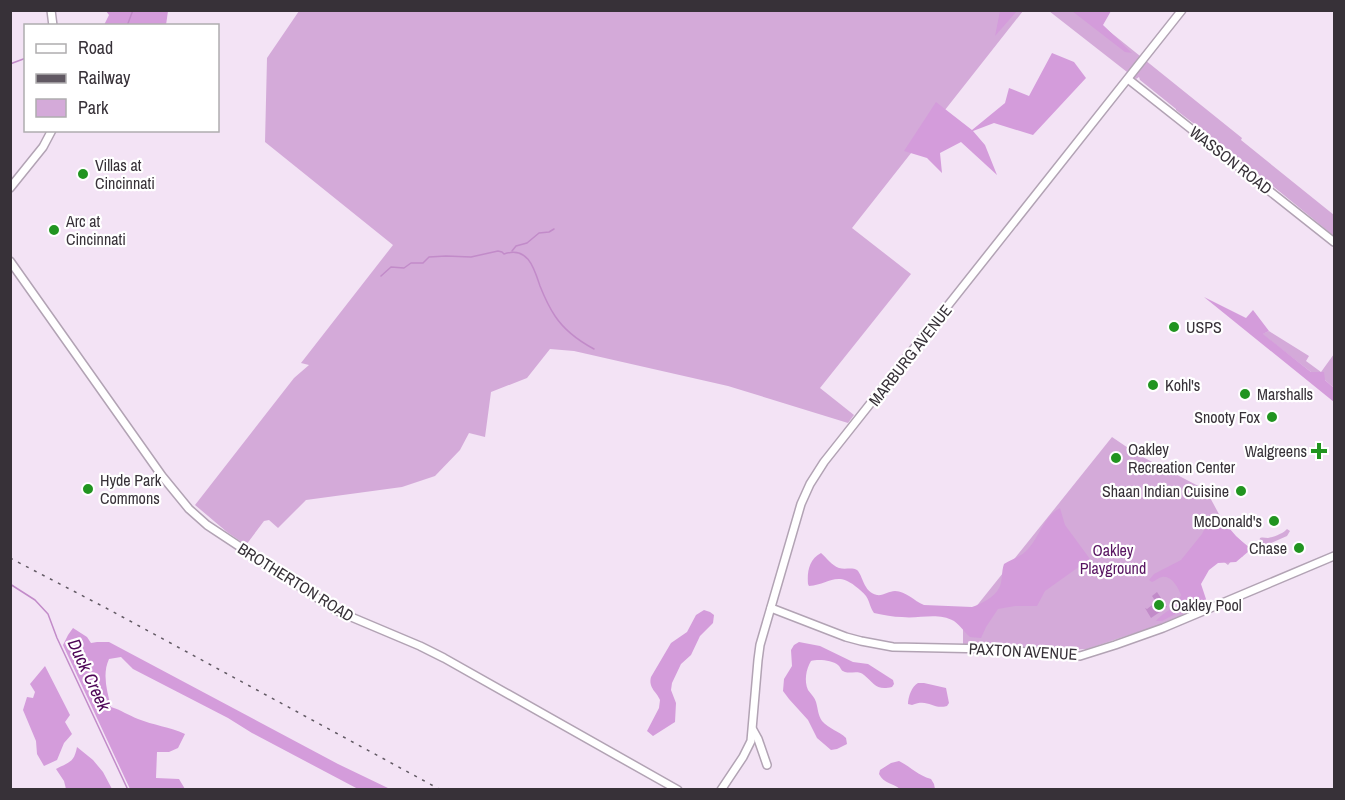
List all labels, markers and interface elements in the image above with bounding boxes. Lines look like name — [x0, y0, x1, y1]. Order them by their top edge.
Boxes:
legend — [24, 24, 219, 132]
text: Road — [78, 35, 113, 60]
text: Railway — [78, 65, 131, 90]
text: Park — [78, 95, 109, 120]
street label: WASSON ROAD — [1185, 121, 1277, 199]
place label: Villas at Cincinnati — [95, 154, 155, 194]
marker: Villas at Cincinnati — [76, 167, 90, 181]
place label: Arc at Cincinnati — [65, 210, 126, 250]
marker: Arc at Cincinnati — [47, 223, 61, 237]
street label: MARBURG AVENUE — [863, 300, 957, 410]
place label: USPS — [1186, 316, 1222, 338]
marker: USPS — [1167, 320, 1181, 334]
place label: Kohl's — [1165, 374, 1200, 396]
marker: Kohl's — [1146, 378, 1160, 392]
place label: Marshalls — [1257, 383, 1313, 405]
marker: Marshalls — [1238, 387, 1252, 401]
place label: Snooty Fox — [1194, 406, 1260, 428]
marker: Snooty Fox — [1265, 410, 1279, 424]
place label: Oakley Recreation Center — [1128, 438, 1236, 478]
place label: Walgreens — [1245, 440, 1307, 462]
marker: Walgreens — [1312, 444, 1326, 458]
marker: Oakley Recreation Center — [1109, 451, 1123, 465]
place label: Hyde Park Commons — [100, 469, 162, 509]
place label: Shaan Indian Cuisine — [1102, 480, 1229, 502]
marker: Hyde Park Commons — [81, 482, 95, 496]
marker: Shaan Indian Cuisine — [1234, 484, 1248, 498]
place label: McDonald's — [1194, 510, 1262, 532]
marker: McDonald's — [1267, 514, 1281, 528]
street label: BROTHERTON ROAD — [234, 537, 358, 627]
place label: Chase — [1249, 537, 1287, 559]
park label: Oakley Playground — [1080, 539, 1146, 579]
marker: Chase — [1292, 541, 1306, 555]
place label: Oakley Pool — [1171, 594, 1242, 616]
marker: Oakley Pool — [1152, 598, 1166, 612]
water label: Duck Creek — [62, 635, 117, 716]
street label: PAXTON AVENUE — [968, 637, 1078, 665]

